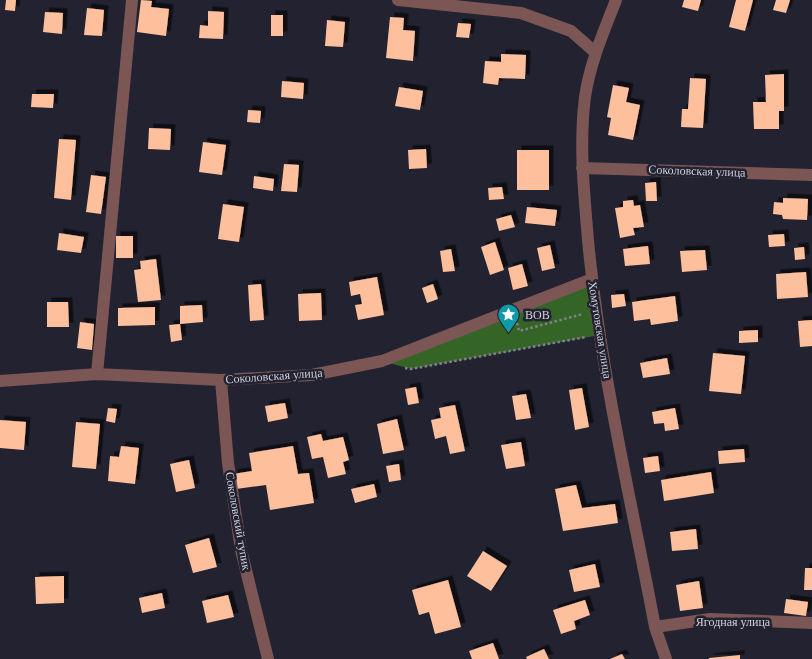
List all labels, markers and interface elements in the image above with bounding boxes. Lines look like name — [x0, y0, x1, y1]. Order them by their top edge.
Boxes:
street label: Соколовская улица — [648, 162, 746, 180]
street label: Хомутовская улица — [585, 280, 615, 380]
place icon: ВОВ — [497, 303, 521, 334]
place label: ВОВ — [525, 308, 550, 322]
street label: Соколовская улица — [225, 366, 324, 386]
street label: Соколовский тупик — [222, 471, 254, 571]
street label: Ягодная улица — [696, 615, 771, 629]

